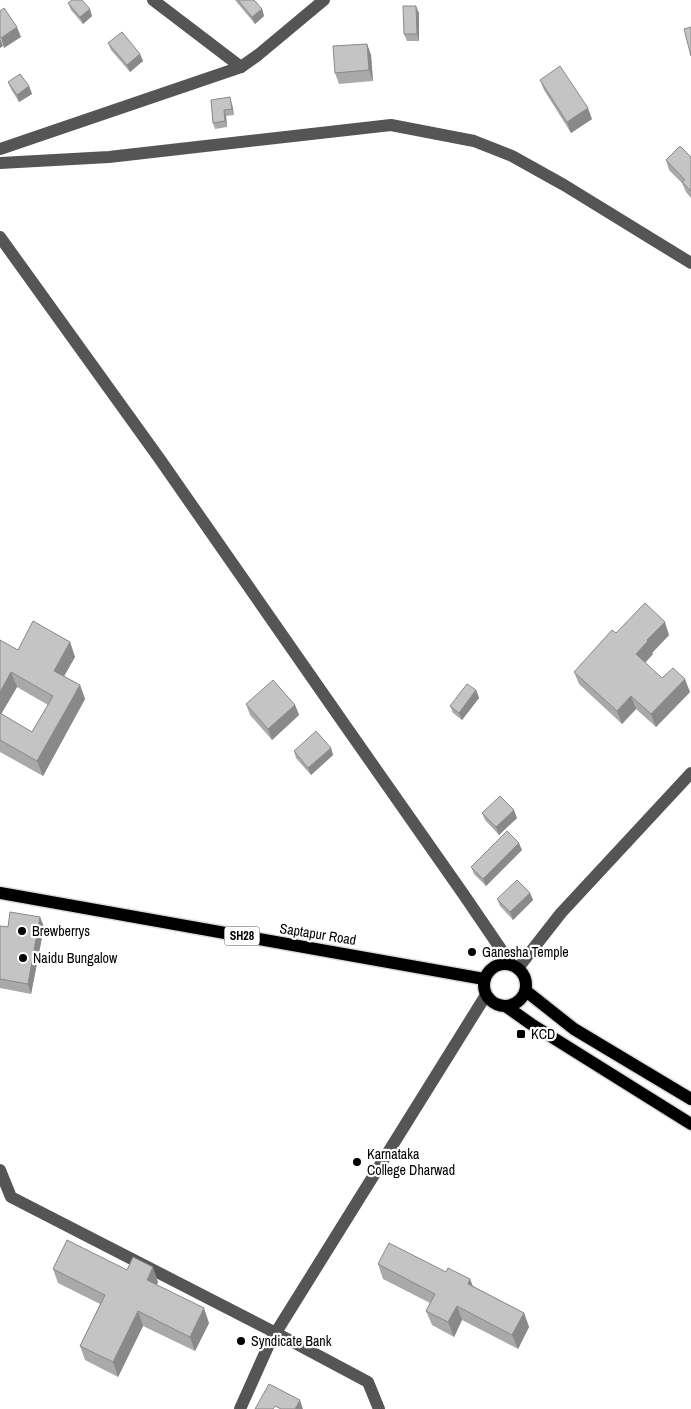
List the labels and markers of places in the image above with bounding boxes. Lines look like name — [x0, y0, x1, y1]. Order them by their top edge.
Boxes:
place label: Brewberrys — [32, 922, 90, 940]
marker: Brewberrys — [16, 925, 28, 937]
place label: Ganesha Temple — [482, 943, 569, 961]
marker: Ganesha Temple — [466, 946, 478, 958]
place label: Naidu Bungalow — [33, 949, 118, 967]
marker: Naidu Bungalow — [17, 952, 29, 964]
place label: KCD — [531, 1025, 555, 1043]
marker: KCD — [515, 1028, 527, 1040]
place label: Karnataka College Dharwad — [367, 1145, 455, 1179]
marker: Karnataka College Dharwad — [351, 1156, 363, 1168]
place label: Syndicate Bank — [251, 1332, 332, 1350]
marker: Syndicate Bank — [235, 1335, 247, 1347]

